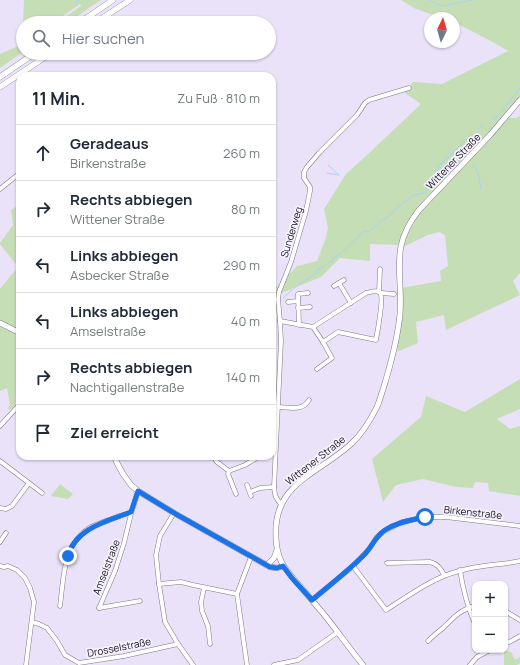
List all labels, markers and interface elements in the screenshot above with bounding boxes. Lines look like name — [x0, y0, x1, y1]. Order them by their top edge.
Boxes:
north arrow — [424, 12, 460, 48]
search box — [16, 16, 276, 60]
icon: search — [30, 27, 52, 49]
text: Hier suchen — [62, 28, 144, 49]
text: 11 Min. — [32, 87, 85, 110]
text: Zu Fuß · 810 m — [177, 89, 260, 107]
street label: Wittener Straße — [423, 130, 483, 192]
text: Geradeaus — [70, 133, 149, 154]
icon: ahead — [32, 142, 54, 164]
text: 260 m — [223, 144, 260, 162]
text: Birkenstraße — [70, 154, 146, 172]
text: Rechts abbiegen — [70, 189, 192, 210]
icon: right — [32, 198, 54, 220]
text: 80 m — [231, 200, 260, 218]
street label: Sunderweg — [277, 205, 305, 259]
text: Wittener Straße — [70, 210, 165, 228]
text: Links abbiegen — [70, 245, 178, 266]
icon: left — [32, 254, 54, 276]
text: 290 m — [223, 256, 260, 274]
text: Asbecker Straße — [70, 266, 169, 284]
text: Links abbiegen — [70, 301, 178, 322]
icon: left — [32, 310, 54, 332]
text: 40 m — [231, 312, 260, 330]
text: Amselstraße — [70, 322, 146, 340]
text: Rechts abbiegen — [70, 357, 192, 378]
icon: right — [32, 366, 54, 388]
text: 140 m — [226, 368, 260, 386]
text: Nachtigallenstraße — [70, 378, 184, 396]
icon: arrive — [32, 422, 54, 444]
text: Ziel erreicht — [70, 422, 159, 443]
street label: Wittener Straße — [282, 432, 348, 488]
street label: Birkenstraße — [443, 502, 503, 522]
route start — [416, 508, 434, 526]
street label: Amselstraße — [89, 537, 123, 597]
route end — [59, 547, 77, 565]
map controls — [472, 581, 508, 653]
button: + — [472, 581, 508, 617]
button: − — [472, 617, 508, 653]
street label: Drosselstraße — [86, 634, 152, 660]

